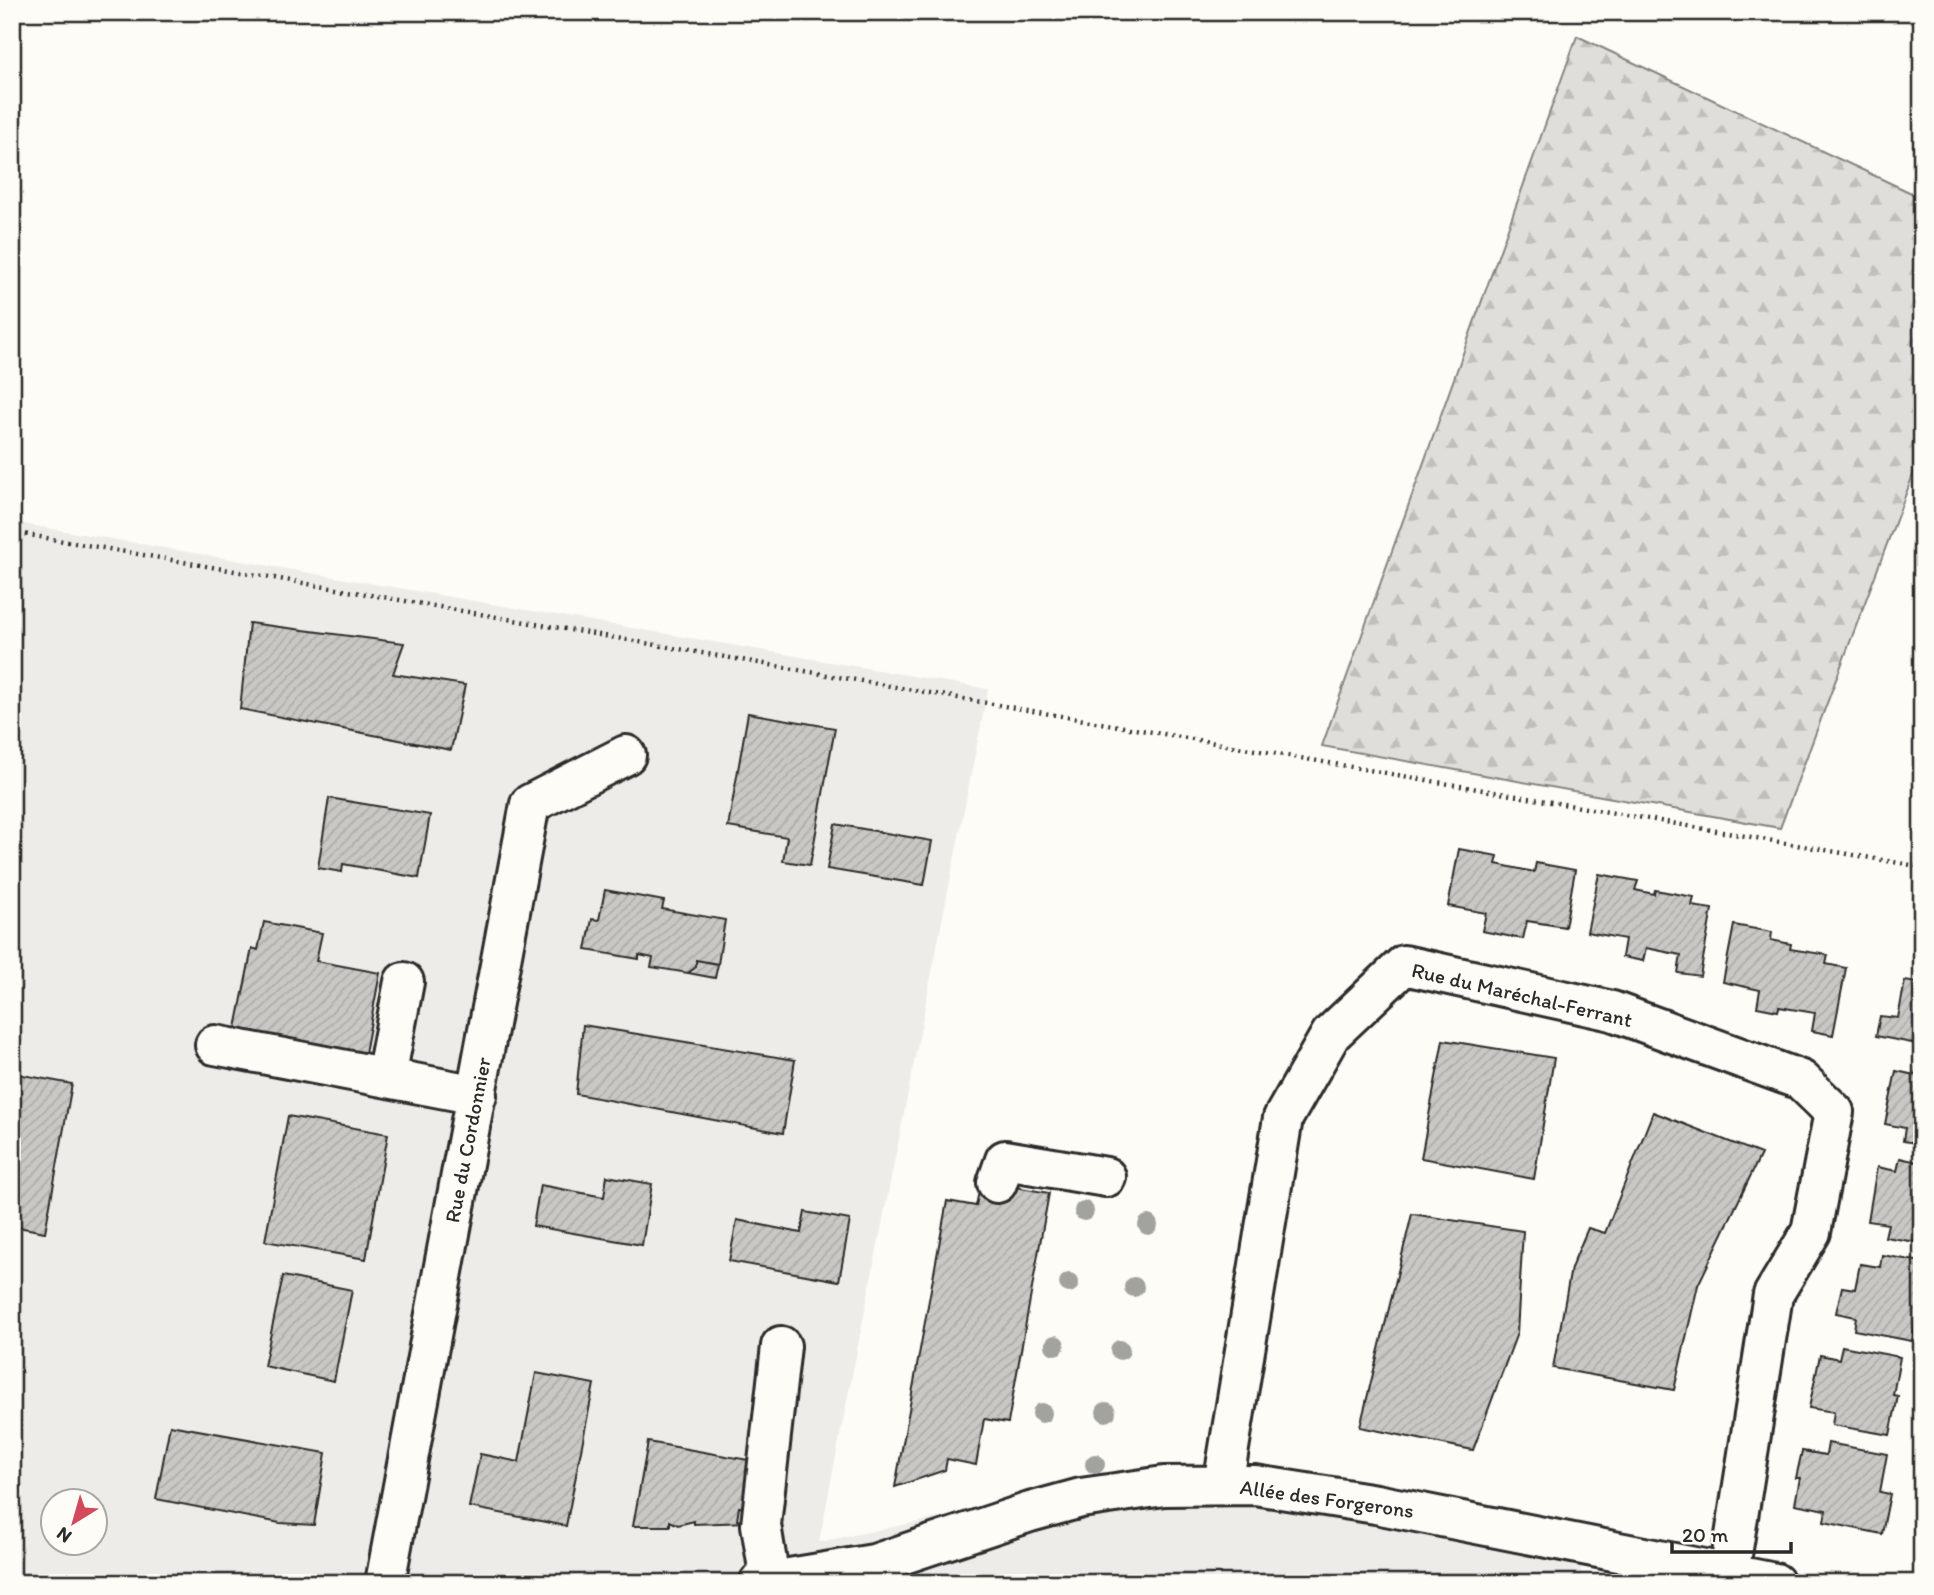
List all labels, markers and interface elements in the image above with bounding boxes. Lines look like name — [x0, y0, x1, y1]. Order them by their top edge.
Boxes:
street label: Rue du Maréchal-Ferrant — [1409, 957, 1635, 1032]
street label: Rue du Cordonnier — [439, 1054, 496, 1225]
street label: Allée des Forgerons — [1239, 1474, 1416, 1523]
north arrow — [38, 1486, 108, 1556]
scale bar — [1672, 1511, 1790, 1555]
text: N — [52, 1522, 76, 1548]
text: 20 m — [1682, 1522, 1729, 1547]

